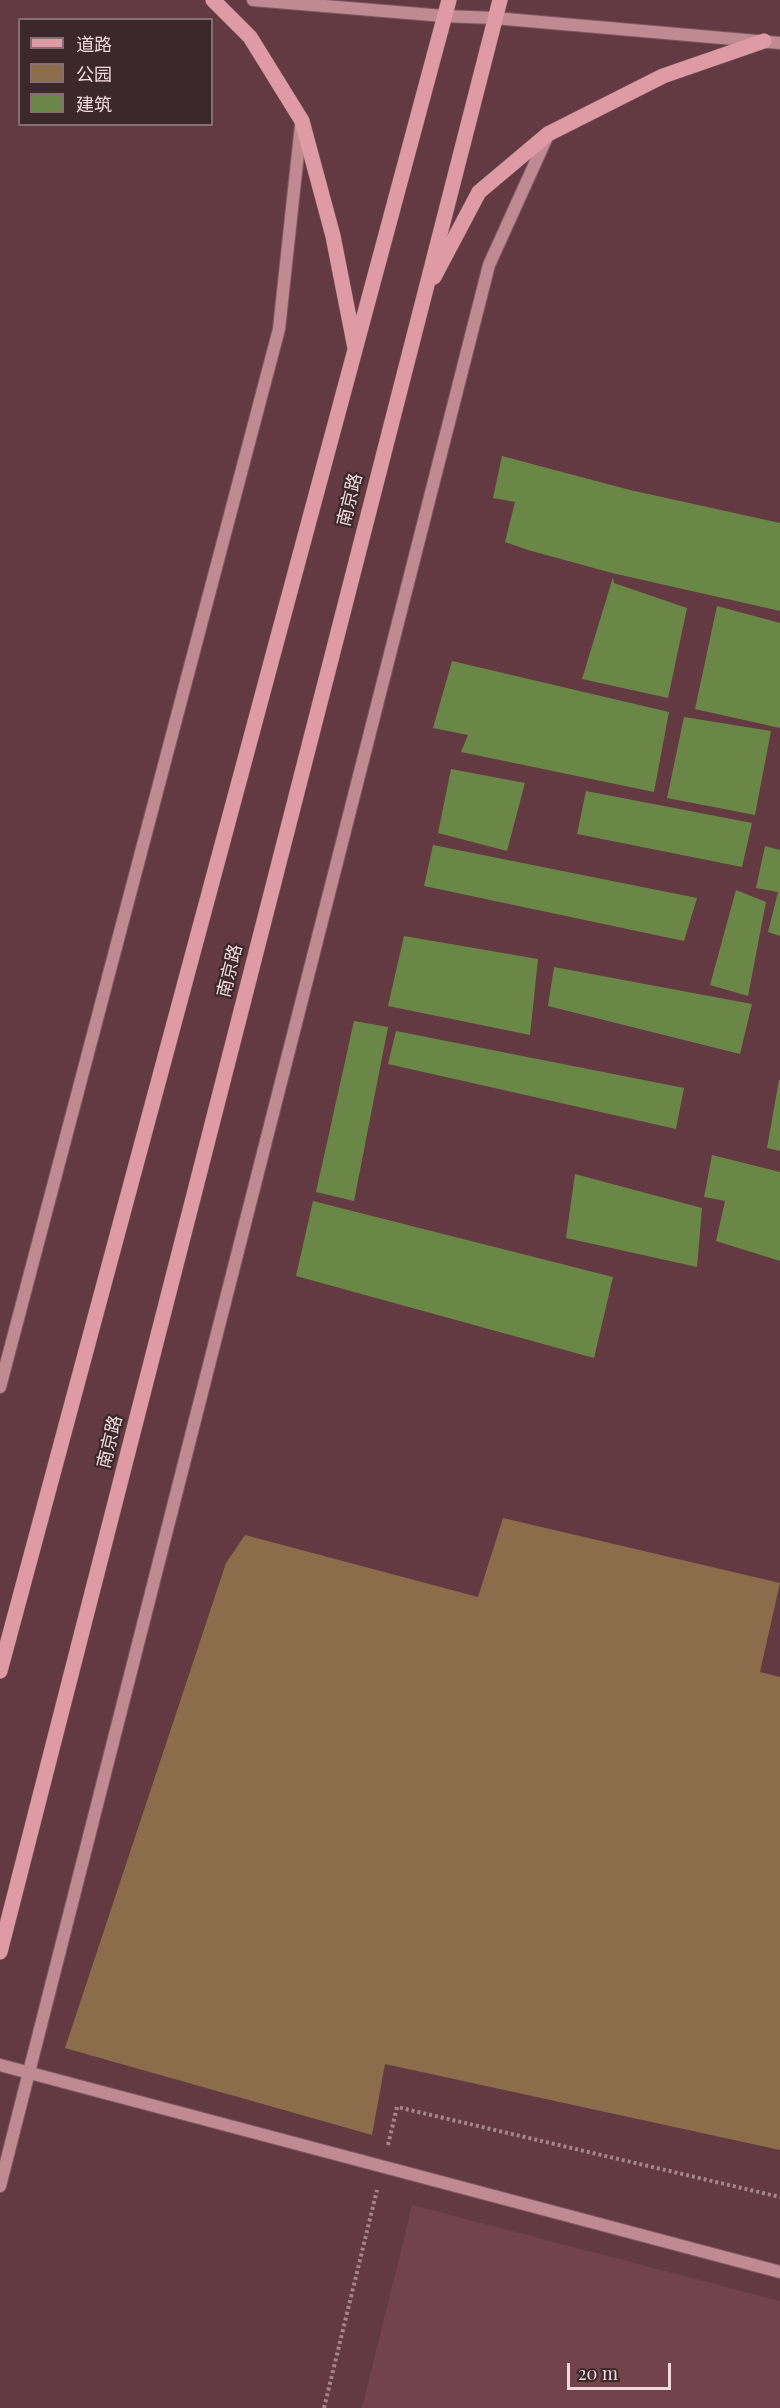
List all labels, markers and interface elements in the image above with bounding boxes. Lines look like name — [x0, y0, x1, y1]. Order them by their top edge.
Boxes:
legend — [18, 18, 213, 126]
text: 道路 — [76, 32, 112, 56]
text: 公园 — [76, 62, 112, 86]
text: 建筑 — [76, 92, 112, 116]
street label: 南京路 — [333, 471, 367, 529]
street label: 南京路 — [213, 942, 247, 1000]
street label: 南京路 — [93, 1413, 127, 1471]
scale bar — [570, 2351, 674, 2389]
text: 20 m — [578, 2361, 618, 2385]

